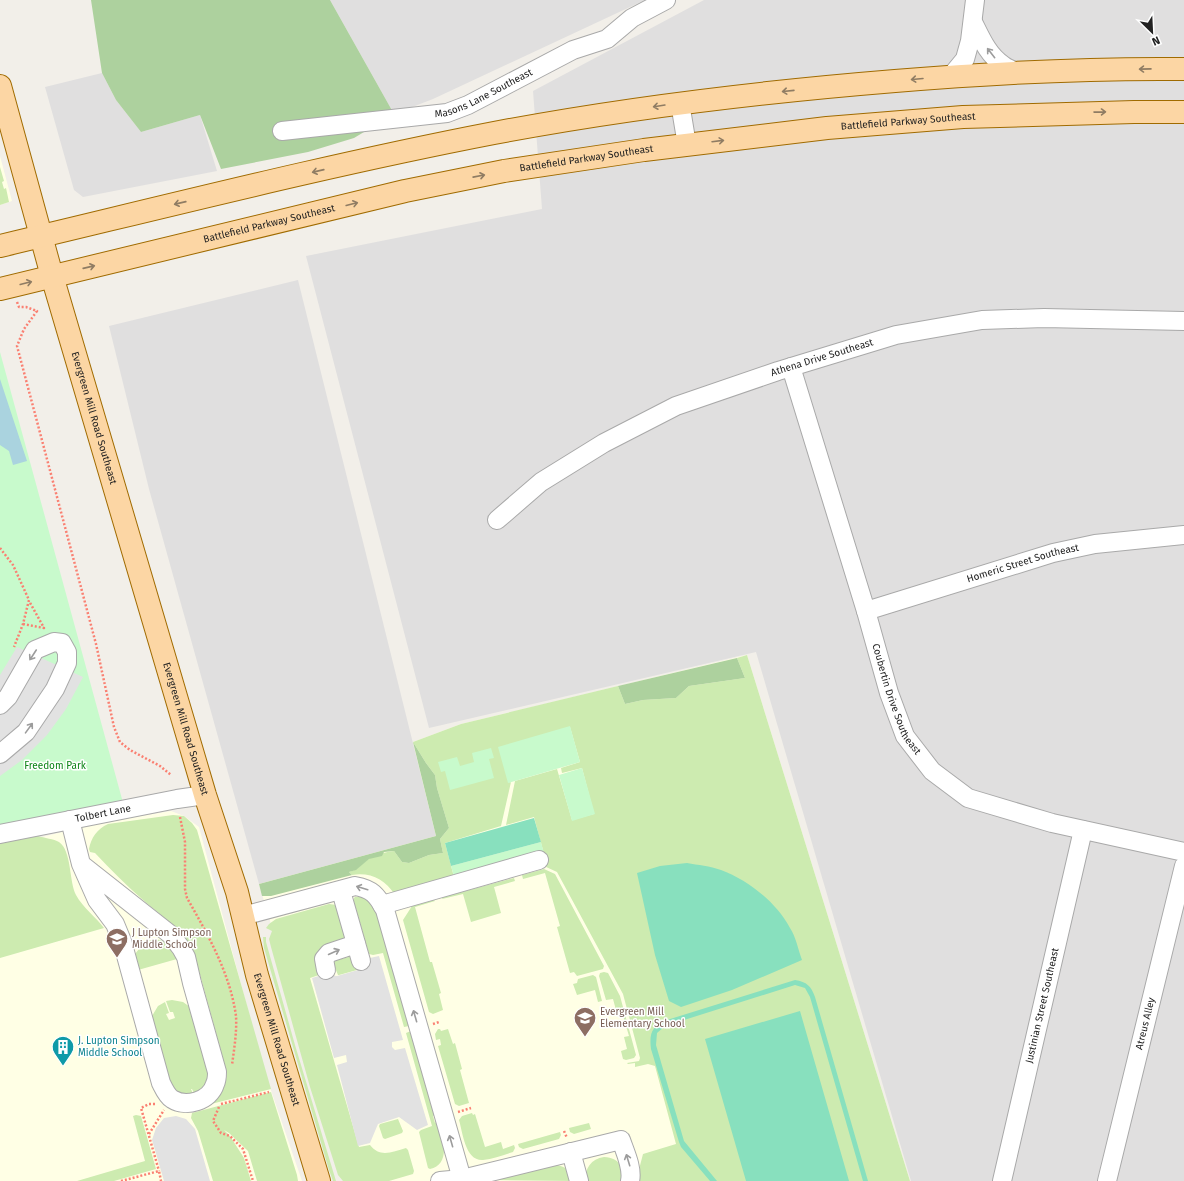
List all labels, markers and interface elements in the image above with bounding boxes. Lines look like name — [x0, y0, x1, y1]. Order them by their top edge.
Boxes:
north arrow — [1132, 12, 1172, 52]
text: N — [1150, 33, 1162, 48]
one-way arrow — [986, 48, 995, 59]
street label: Masons Lane Southeast — [434, 66, 535, 120]
one-way arrow — [1139, 66, 1152, 73]
one-way arrow — [911, 76, 924, 83]
one-way arrow — [782, 87, 795, 94]
one-way arrow — [653, 103, 666, 111]
one-way arrow — [1093, 109, 1106, 116]
street label: Battlefield Parkway Southeast — [840, 111, 976, 133]
one-way arrow — [711, 137, 724, 145]
street label: Battlefield Parkway Southeast — [519, 143, 654, 175]
one-way arrow — [312, 168, 325, 176]
one-way arrow — [472, 172, 485, 180]
one-way arrow — [174, 200, 187, 208]
one-way arrow — [345, 200, 358, 208]
street label: Battlefield Parkway Southeast — [202, 202, 337, 246]
one-way arrow — [83, 263, 96, 271]
one-way arrow — [19, 278, 32, 286]
street label: Athena Drive Southeast — [769, 336, 875, 379]
street label: Evergreen Mill Road Southeast — [69, 350, 119, 486]
street label: Homeric Street Southeast — [965, 542, 1080, 585]
street label: Coubertin Drive Southeast — [869, 642, 924, 758]
one-way arrow — [29, 649, 37, 660]
street label: Evergreen Mill Road Southeast — [160, 661, 211, 797]
one-way arrow — [25, 722, 33, 733]
park label: Freedom Park — [24, 760, 87, 772]
street label: Tolbert Lane — [74, 802, 132, 825]
one-way arrow — [356, 884, 369, 891]
school or university icon: J Lupton Simpson Middle School — [104, 926, 130, 959]
place label: J Lupton Simpson Middle School — [132, 927, 211, 951]
street label: Justinian Street Southeast — [1023, 946, 1062, 1065]
one-way arrow — [327, 948, 339, 955]
street label: Evergreen Mill Road Southeast — [251, 972, 302, 1108]
street label: Atreus Alley — [1133, 996, 1158, 1051]
school or university icon: Evergreen Mill Elementary School — [572, 1005, 598, 1038]
place label: Evergreen Mill Elementary School — [600, 1006, 685, 1030]
one-way arrow — [411, 1010, 418, 1023]
building icon: J. Lupton Simpson Middle School — [50, 1034, 76, 1067]
place label: J. Lupton Simpson Middle School — [78, 1035, 160, 1059]
one-way arrow — [447, 1135, 454, 1148]
one-way arrow — [624, 1154, 631, 1167]

